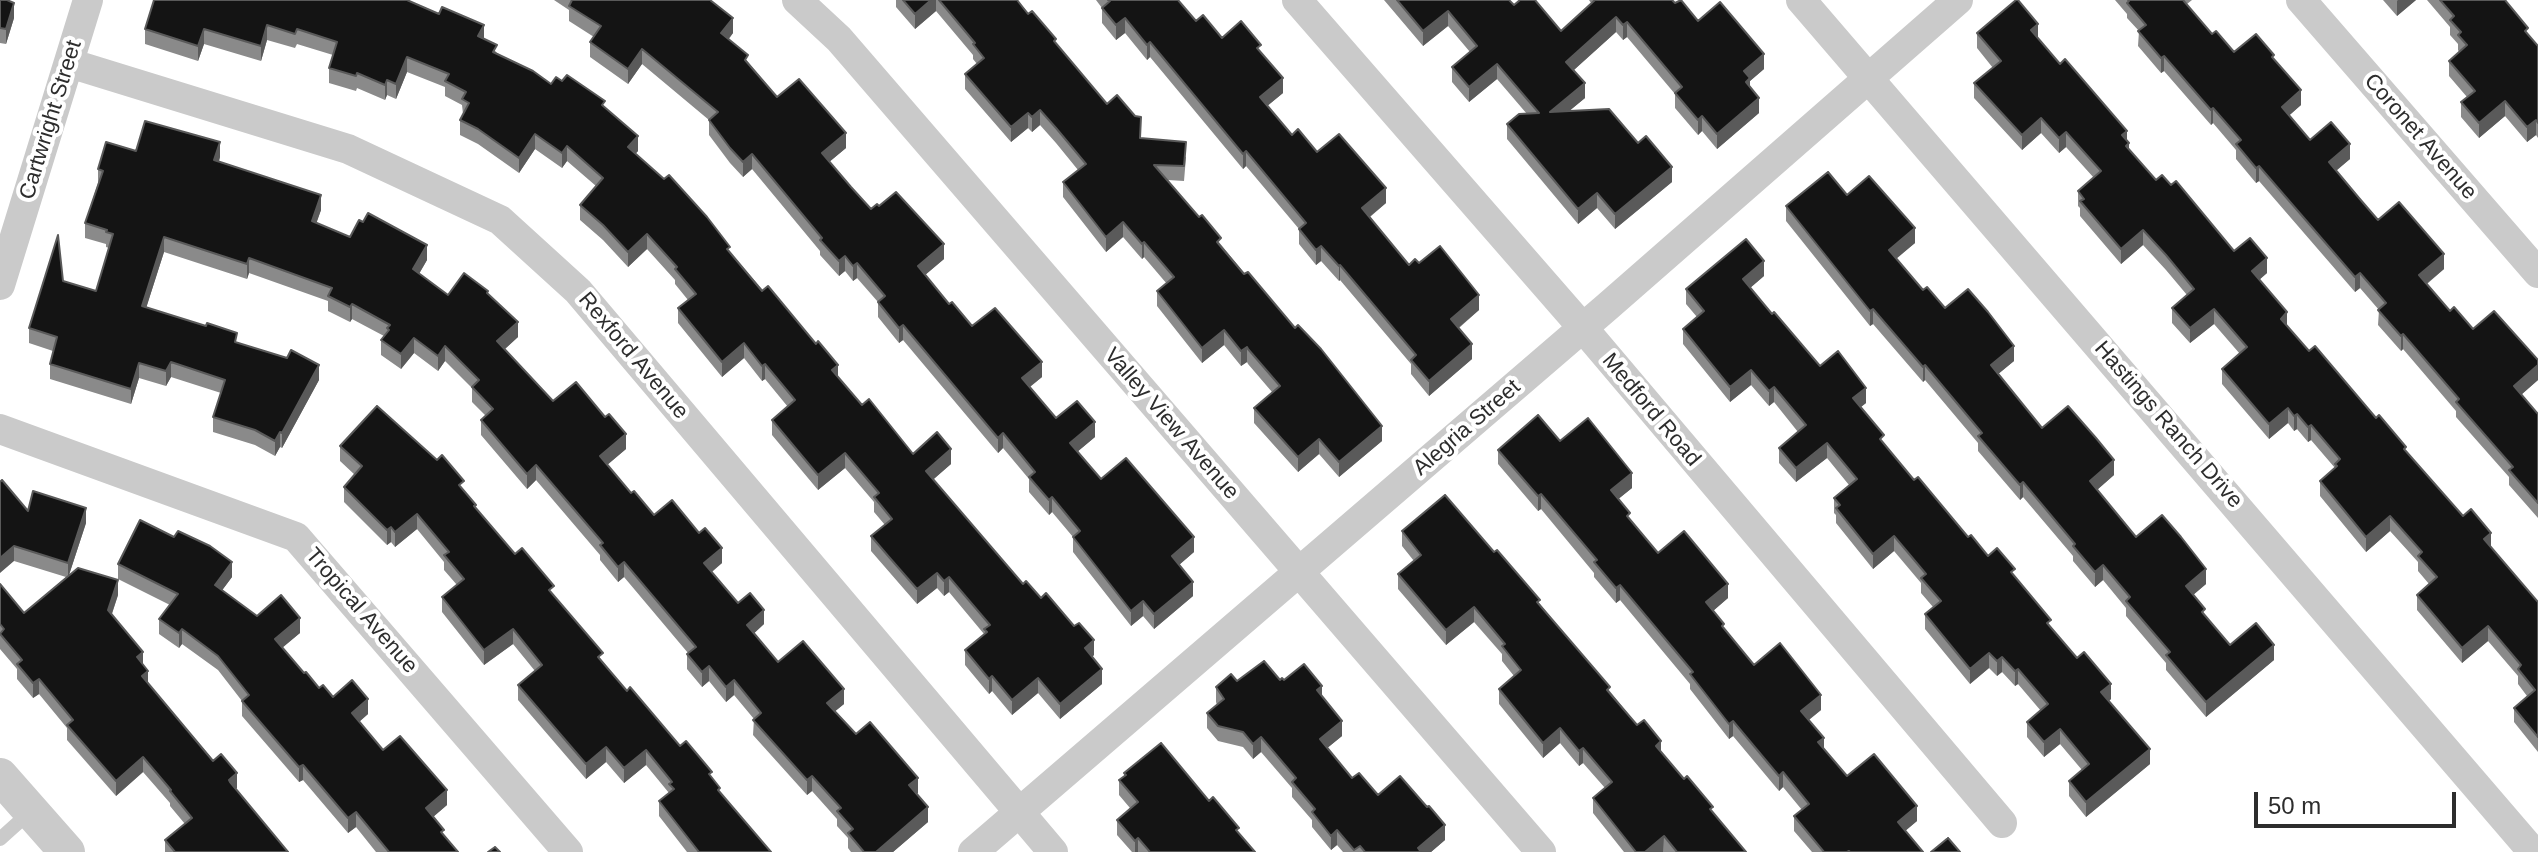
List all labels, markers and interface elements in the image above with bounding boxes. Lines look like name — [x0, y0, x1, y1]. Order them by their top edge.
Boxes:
street label: Cartwright Street — [14, 37, 88, 203]
street label: Coronet Avenue — [2358, 68, 2482, 206]
street label: Rexford Avenue — [572, 287, 694, 425]
street label: Hastings Ranch Drive — [2088, 336, 2248, 514]
street label: Valley View Avenue — [1098, 343, 1244, 505]
street label: Medford Road — [1596, 348, 1706, 472]
street label: Alegria Street — [1408, 374, 1526, 482]
street label: Tropical Avenue — [299, 543, 423, 679]
scale bar — [2258, 776, 2460, 826]
text: 50 m — [2268, 792, 2321, 819]

